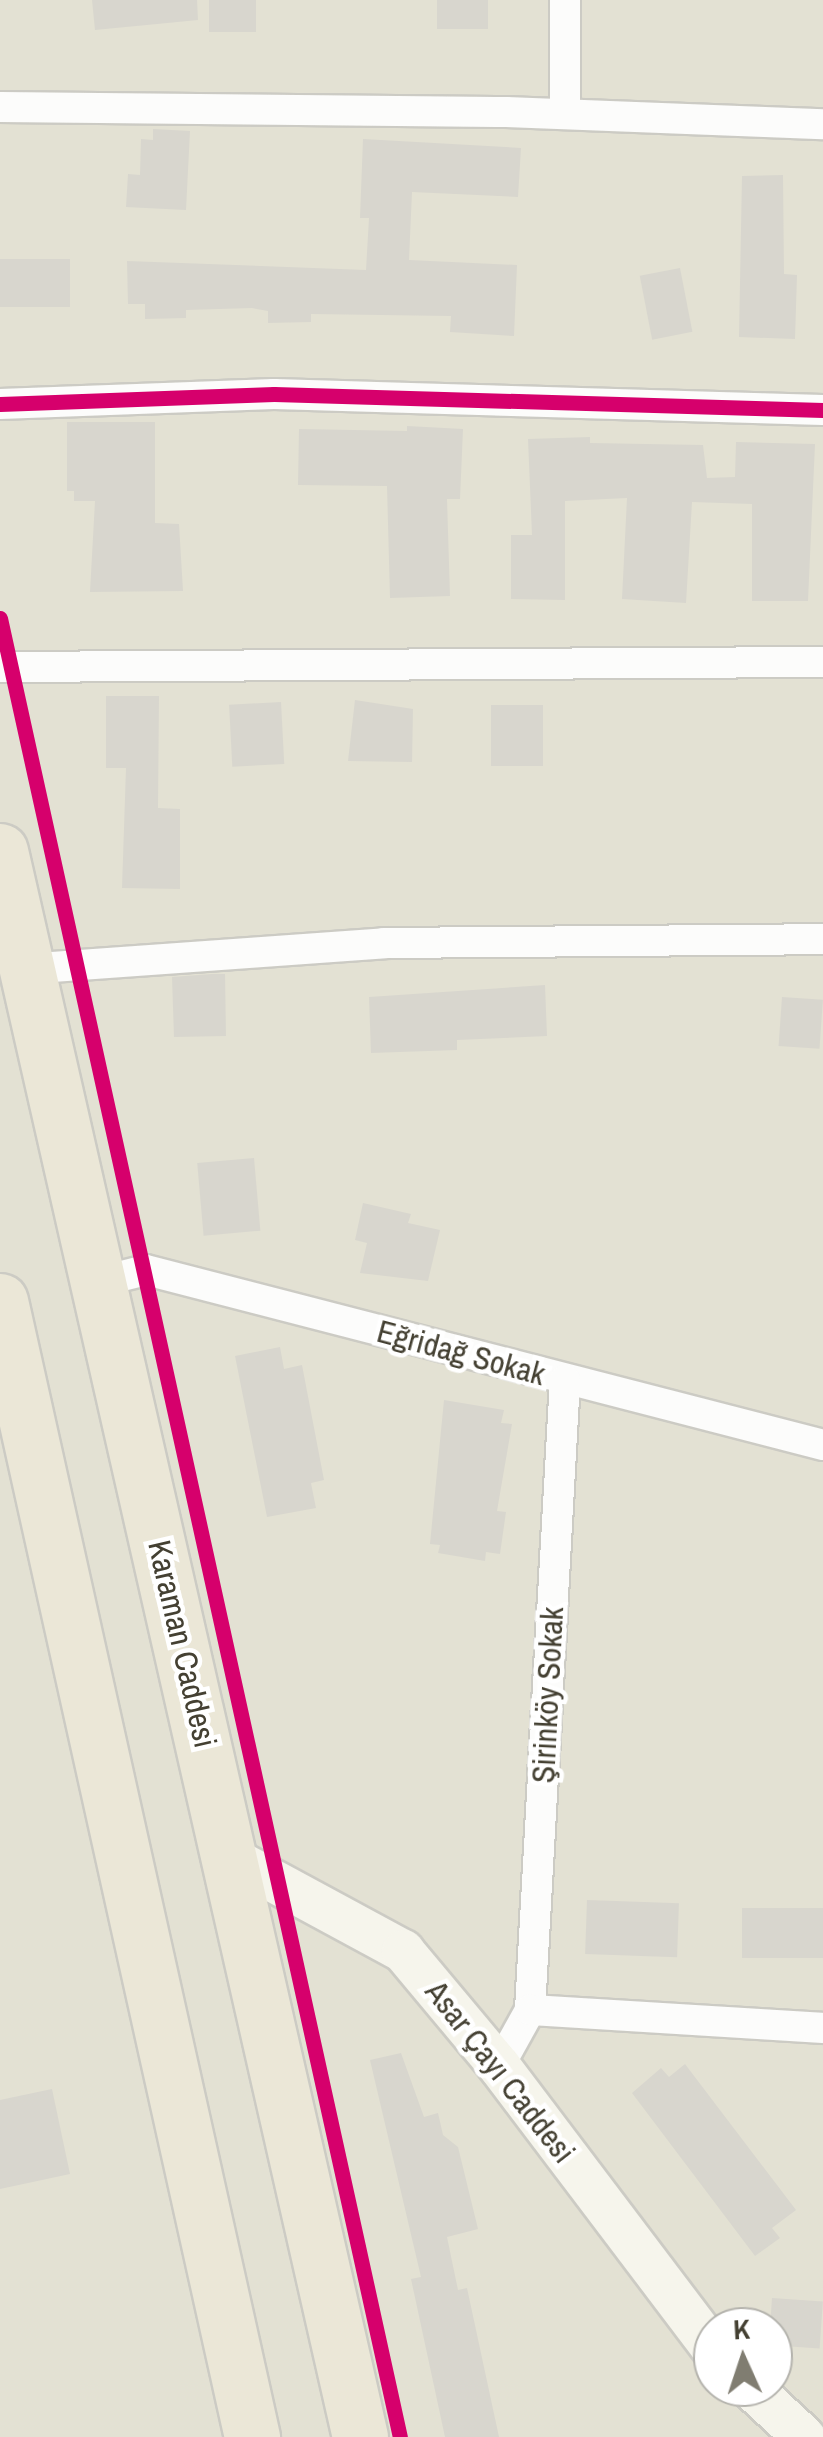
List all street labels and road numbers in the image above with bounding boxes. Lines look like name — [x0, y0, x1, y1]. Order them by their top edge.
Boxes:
street label: Eğridağ Sokak — [373, 1312, 549, 1394]
street label: Karaman Caddesi — [140, 1537, 224, 1751]
street label: Şirinköy Sokak — [524, 1606, 572, 1784]
street label: Asar Çayı Caddesi — [417, 1973, 583, 2171]

